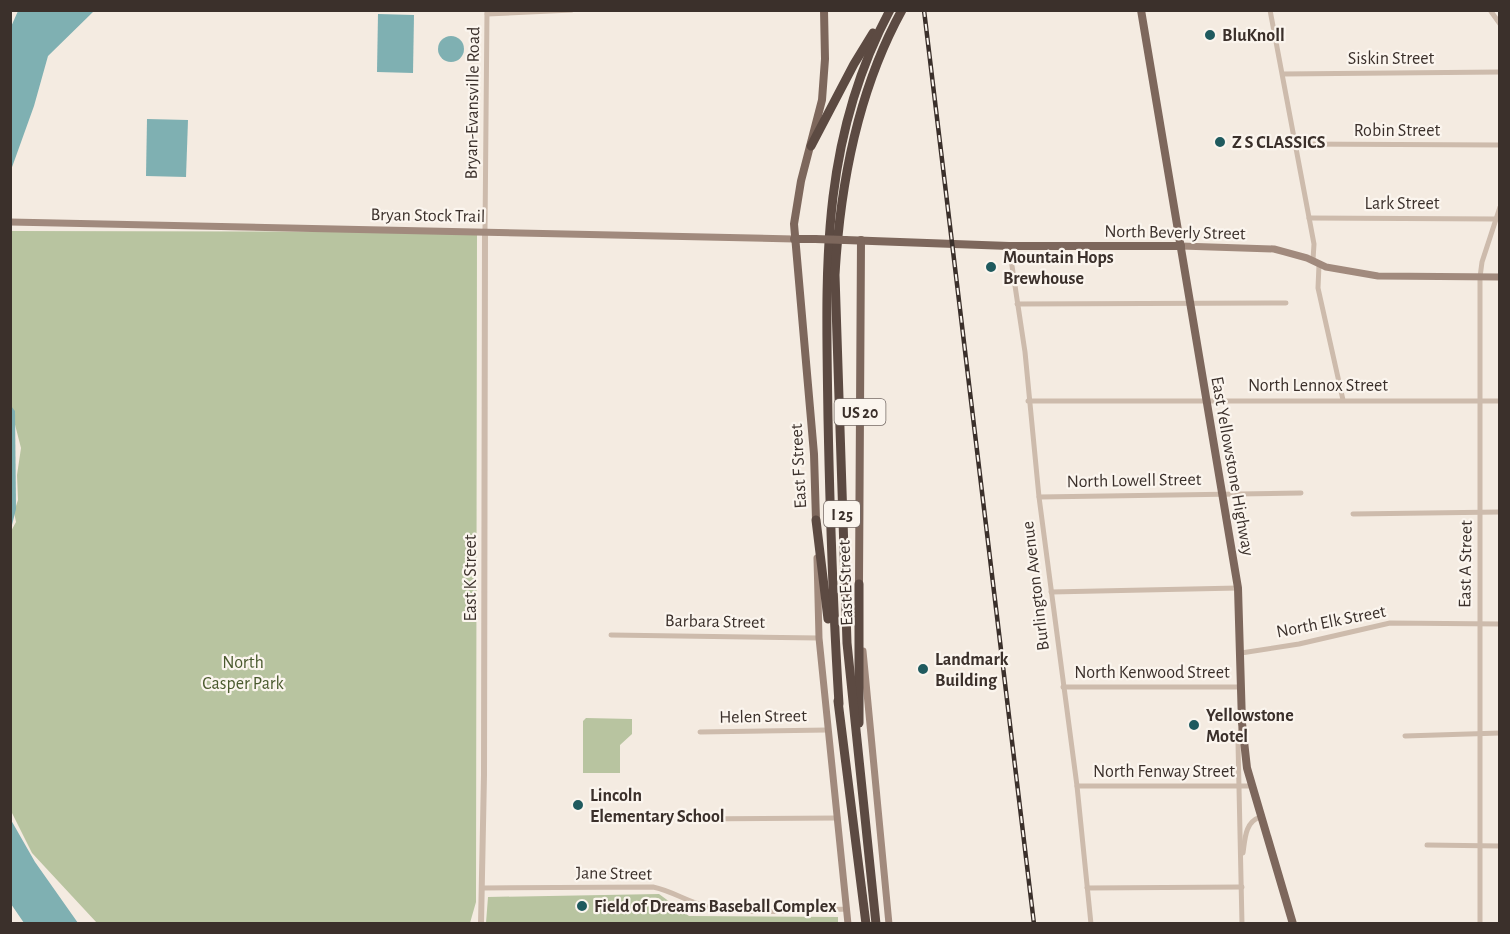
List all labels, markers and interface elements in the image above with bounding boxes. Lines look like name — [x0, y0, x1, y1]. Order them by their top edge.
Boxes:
street label: Bryan-Evansville Road — [463, 26, 483, 180]
place label: BluKnoll — [1222, 27, 1285, 45]
marker: BluKnoll — [1203, 28, 1217, 42]
street label: Siskin Street — [1348, 50, 1435, 68]
street label: Robin Street — [1354, 122, 1440, 140]
place label: Z S CLASSICS — [1232, 134, 1326, 152]
marker: Z S CLASSICS — [1213, 135, 1227, 149]
street label: Lark Street — [1364, 195, 1440, 213]
street label: Bryan Stock Trail — [370, 206, 485, 226]
street label: North Beverly Street — [1104, 223, 1246, 243]
place label: Mountain Hops Brewhouse — [1003, 249, 1114, 288]
marker: Mountain Hops Brewhouse — [984, 260, 998, 274]
street label: East Yellowstone Highway — [1207, 375, 1257, 558]
street label: North Lennox Street — [1248, 377, 1388, 395]
road number: US 20 — [834, 399, 886, 425]
street label: East F Street — [788, 423, 810, 509]
street label: North Lowell Street — [1067, 471, 1202, 491]
road number: I 25 — [824, 501, 860, 527]
street label: Burlington Avenue — [1019, 520, 1053, 652]
street label: East A Street — [1456, 520, 1476, 608]
street label: East K Street — [462, 534, 480, 622]
street label: East E Street — [835, 539, 856, 626]
street label: North Elk Street — [1275, 602, 1388, 641]
street label: Barbara Street — [665, 612, 766, 632]
place label: Landmark Building — [935, 651, 1009, 690]
park label: North Casper Park — [202, 654, 285, 693]
marker: Landmark Building — [916, 662, 930, 676]
street label: North Kenwood Street — [1074, 664, 1230, 682]
street label: Helen Street — [719, 707, 807, 727]
place label: Yellowstone Motel — [1206, 707, 1294, 746]
marker: Yellowstone Motel — [1187, 718, 1201, 732]
street label: North Fenway Street — [1093, 763, 1235, 781]
place label: Lincoln Elementary School — [590, 787, 725, 826]
marker: Lincoln Elementary School — [571, 798, 585, 812]
street label: Jane Street — [576, 864, 653, 884]
place label: Field of Dreams Baseball Complex — [594, 898, 837, 916]
marker: Field of Dreams Baseball Complex — [575, 899, 589, 913]

